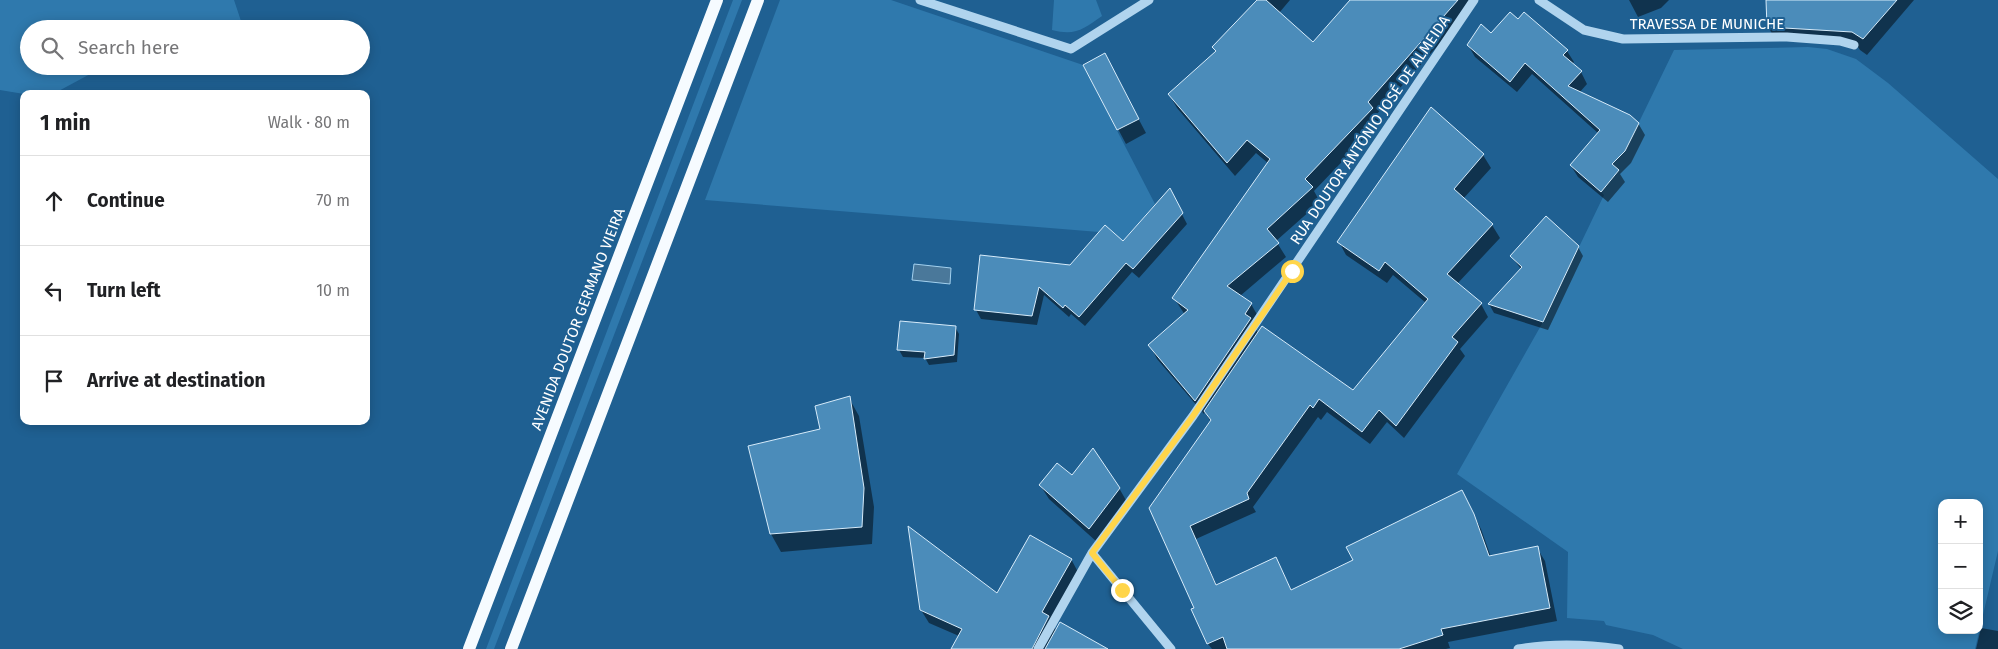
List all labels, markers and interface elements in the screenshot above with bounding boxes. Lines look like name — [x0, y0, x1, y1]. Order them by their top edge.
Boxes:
street label: RUA DOUTOR ANTÓNIO JOSÉ DE ALMEIDA — [1286, 12, 1454, 248]
street label: TRAVESSA DE MUNICHE — [1630, 15, 1784, 33]
search box — [20, 20, 370, 75]
icon: search — [38, 34, 66, 62]
text: Search here — [78, 36, 179, 59]
text: 1 min — [40, 110, 91, 136]
text: Walk · 80 m — [268, 113, 350, 132]
icon: ahead — [40, 187, 68, 215]
text: Continue — [87, 189, 165, 212]
text: 70 m — [316, 191, 350, 210]
street label: AVENIDA DOUTOR GERMANO VIEIRA — [527, 205, 629, 433]
route start — [1281, 260, 1304, 283]
icon: left — [40, 277, 68, 305]
text: Turn left — [87, 279, 161, 302]
text: 10 m — [316, 281, 350, 300]
icon: arrive — [40, 367, 68, 395]
text: Arrive at destination — [87, 369, 266, 392]
map controls — [1938, 499, 1983, 634]
button: + — [1938, 499, 1983, 544]
button: − — [1938, 544, 1983, 589]
route end — [1111, 579, 1134, 602]
button: layers — [1938, 589, 1983, 634]

